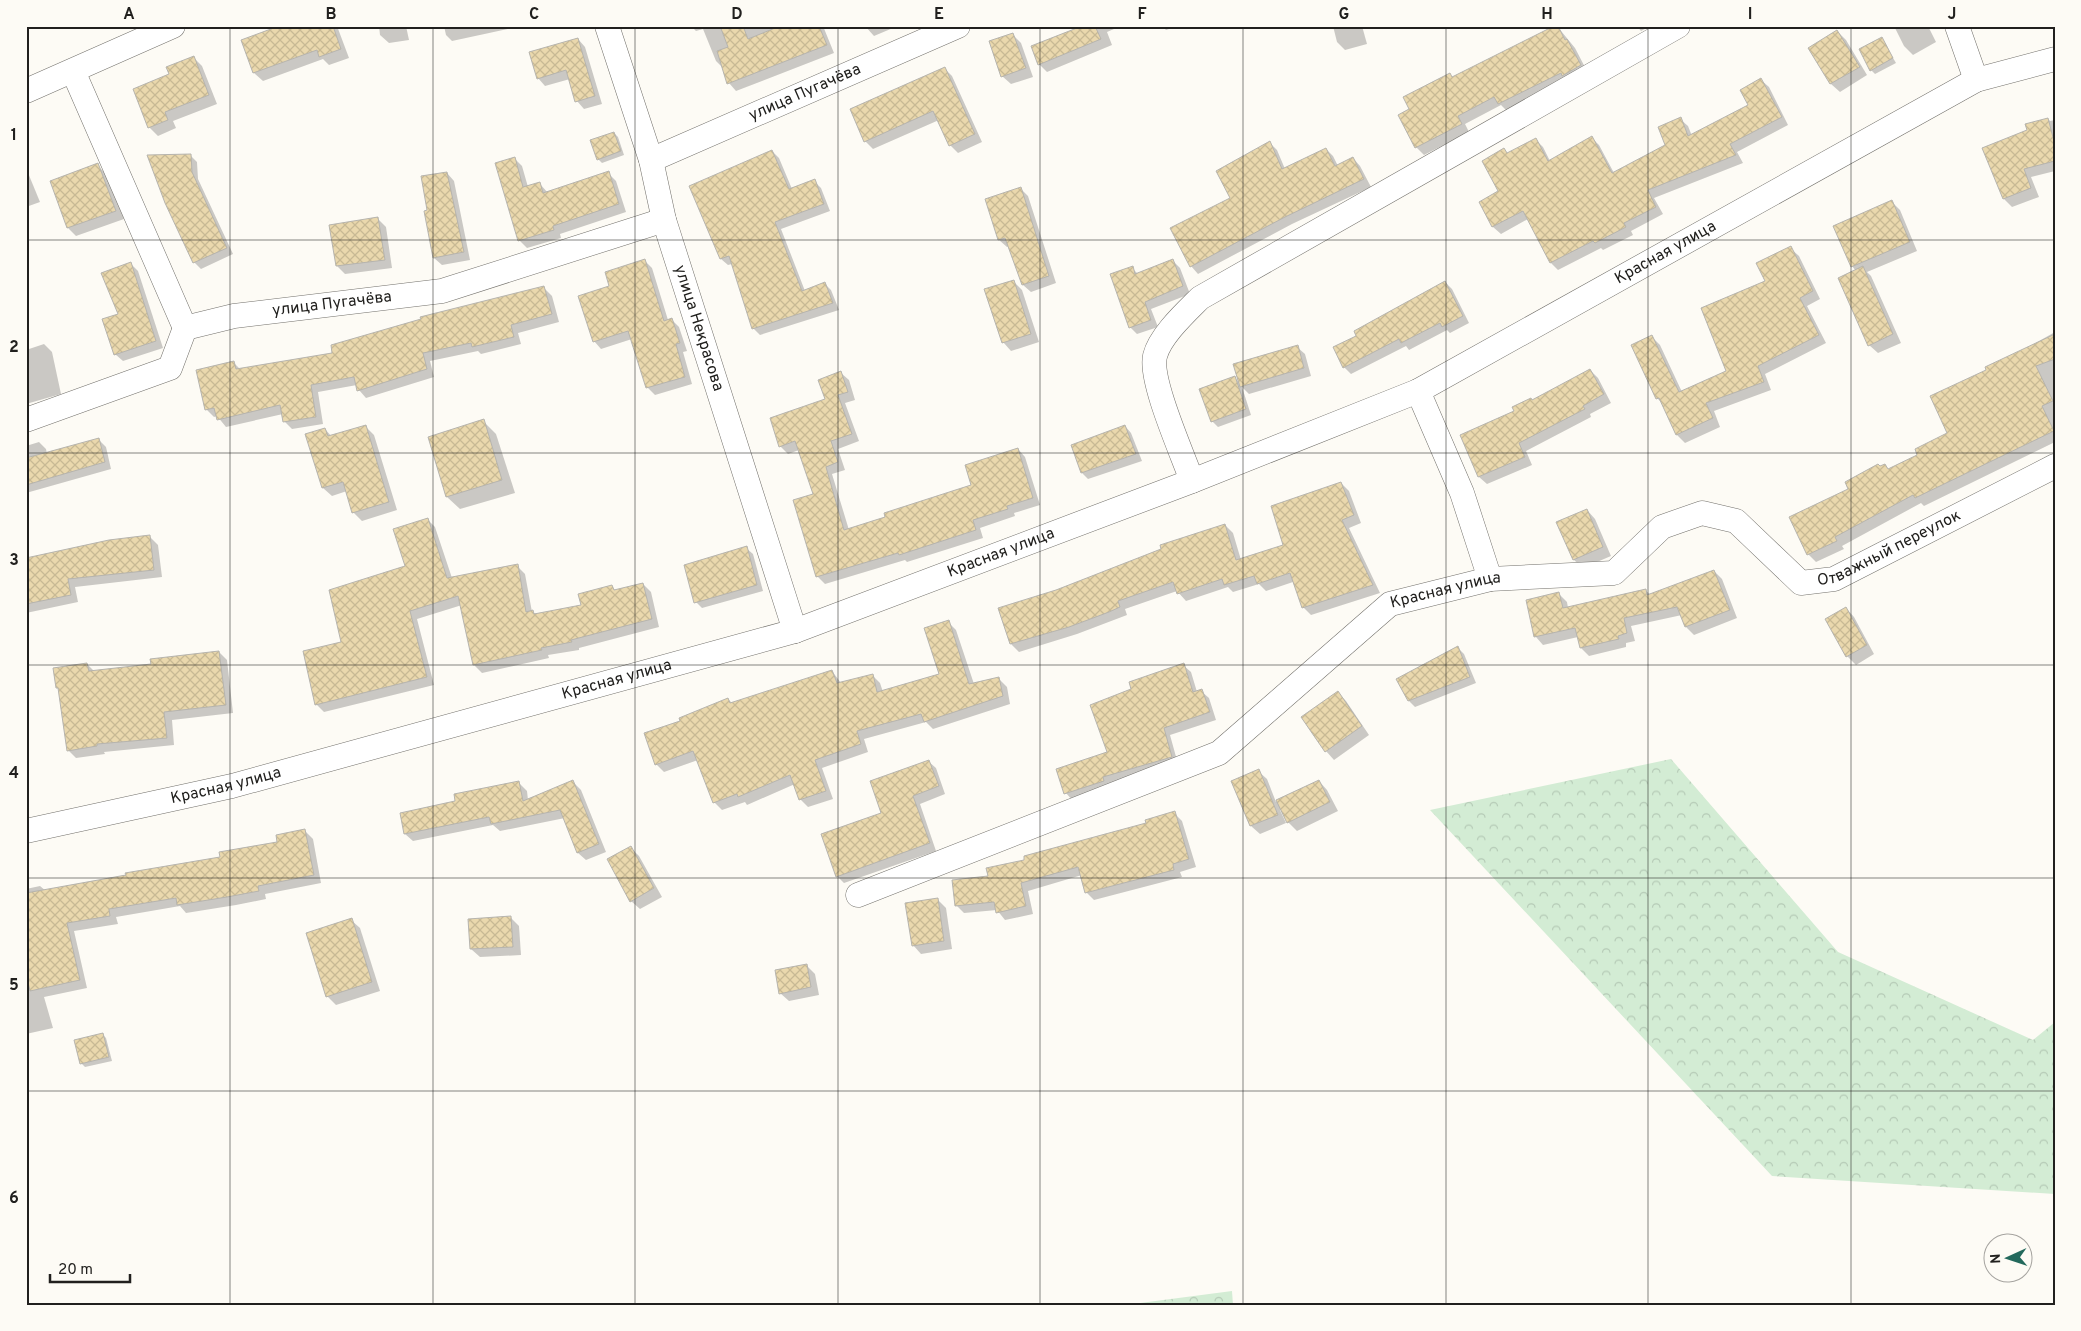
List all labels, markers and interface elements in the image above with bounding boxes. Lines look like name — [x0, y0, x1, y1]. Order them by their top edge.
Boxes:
text: A — [123, 5, 135, 25]
text: B — [325, 5, 337, 25]
text: C — [529, 5, 539, 25]
text: D — [731, 5, 743, 25]
text: E — [934, 5, 944, 25]
text: F — [1137, 5, 1147, 25]
text: G — [1339, 5, 1349, 25]
text: H — [1541, 5, 1553, 25]
text: I — [1748, 5, 1752, 25]
text: J — [1948, 5, 1956, 25]
street label: улица Пугачёва — [746, 60, 864, 126]
text: 1 — [11, 126, 17, 146]
street label: Красная улица — [1611, 217, 1720, 289]
street label: улица Некрасова — [669, 263, 728, 394]
street label: улица Пугачёва — [271, 287, 393, 321]
text: 2 — [9, 338, 19, 358]
street label: Отважный переулок — [1816, 506, 1964, 591]
street label: Красная улица — [945, 524, 1057, 583]
text: 3 — [9, 551, 19, 571]
street label: Красная улица — [1388, 568, 1501, 614]
street label: Красная улица — [560, 655, 674, 705]
street label: Красная улица — [169, 763, 284, 809]
text: 4 — [9, 764, 19, 784]
text: 5 — [9, 976, 19, 996]
text: 6 — [9, 1189, 19, 1209]
north arrow — [1984, 1234, 2034, 1284]
scale bar — [50, 1251, 130, 1283]
text: N — [1988, 1253, 2005, 1264]
text: 20 m — [58, 1261, 93, 1280]

